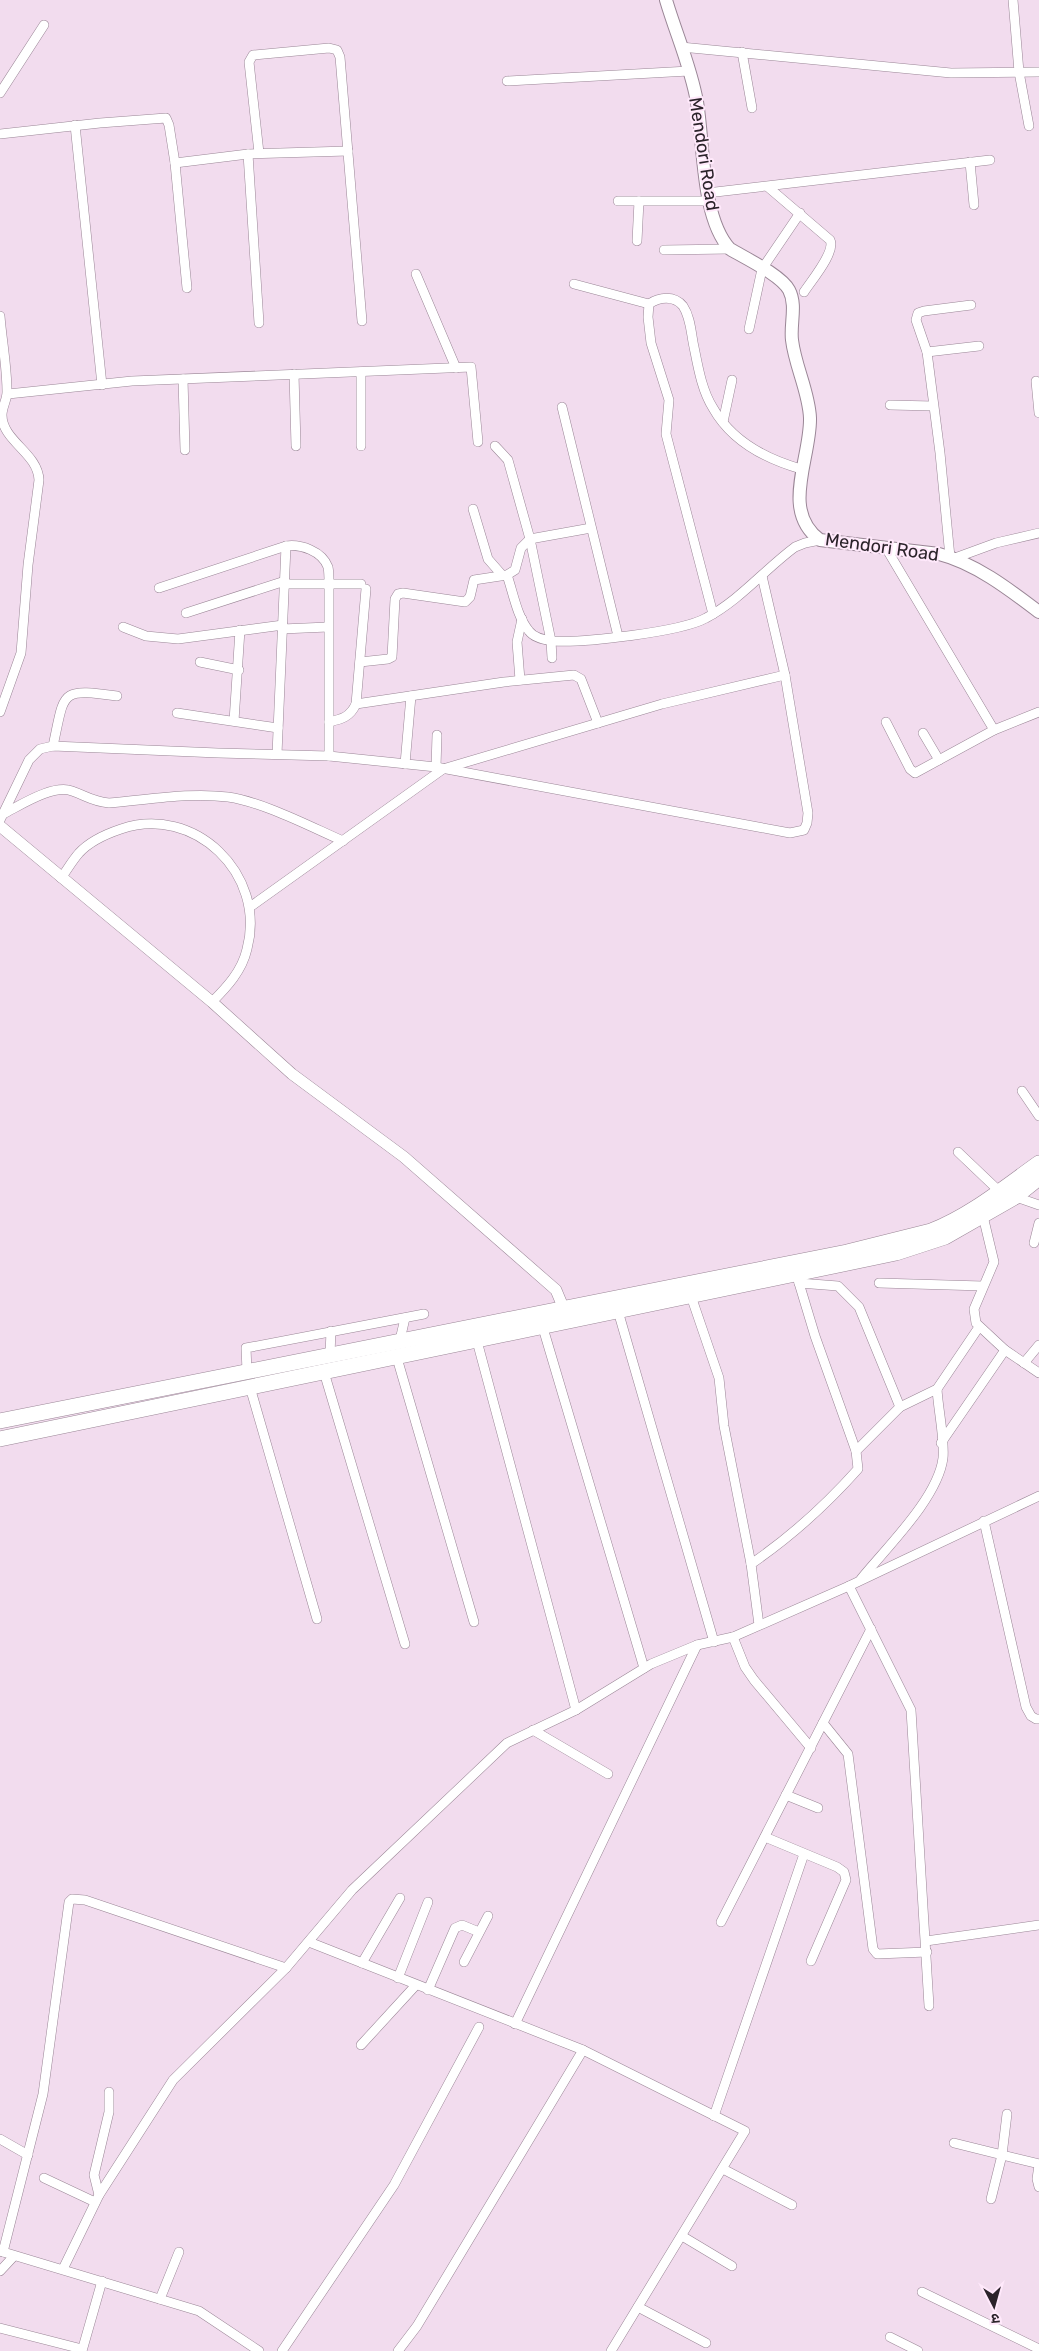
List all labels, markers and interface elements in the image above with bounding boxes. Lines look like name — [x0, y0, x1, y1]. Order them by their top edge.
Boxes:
street label: Mendori Road — [684, 96, 724, 212]
street label: Mendori Road — [824, 528, 940, 566]
north arrow — [969, 2281, 1019, 2331]
text: उ — [990, 2310, 1000, 2327]

